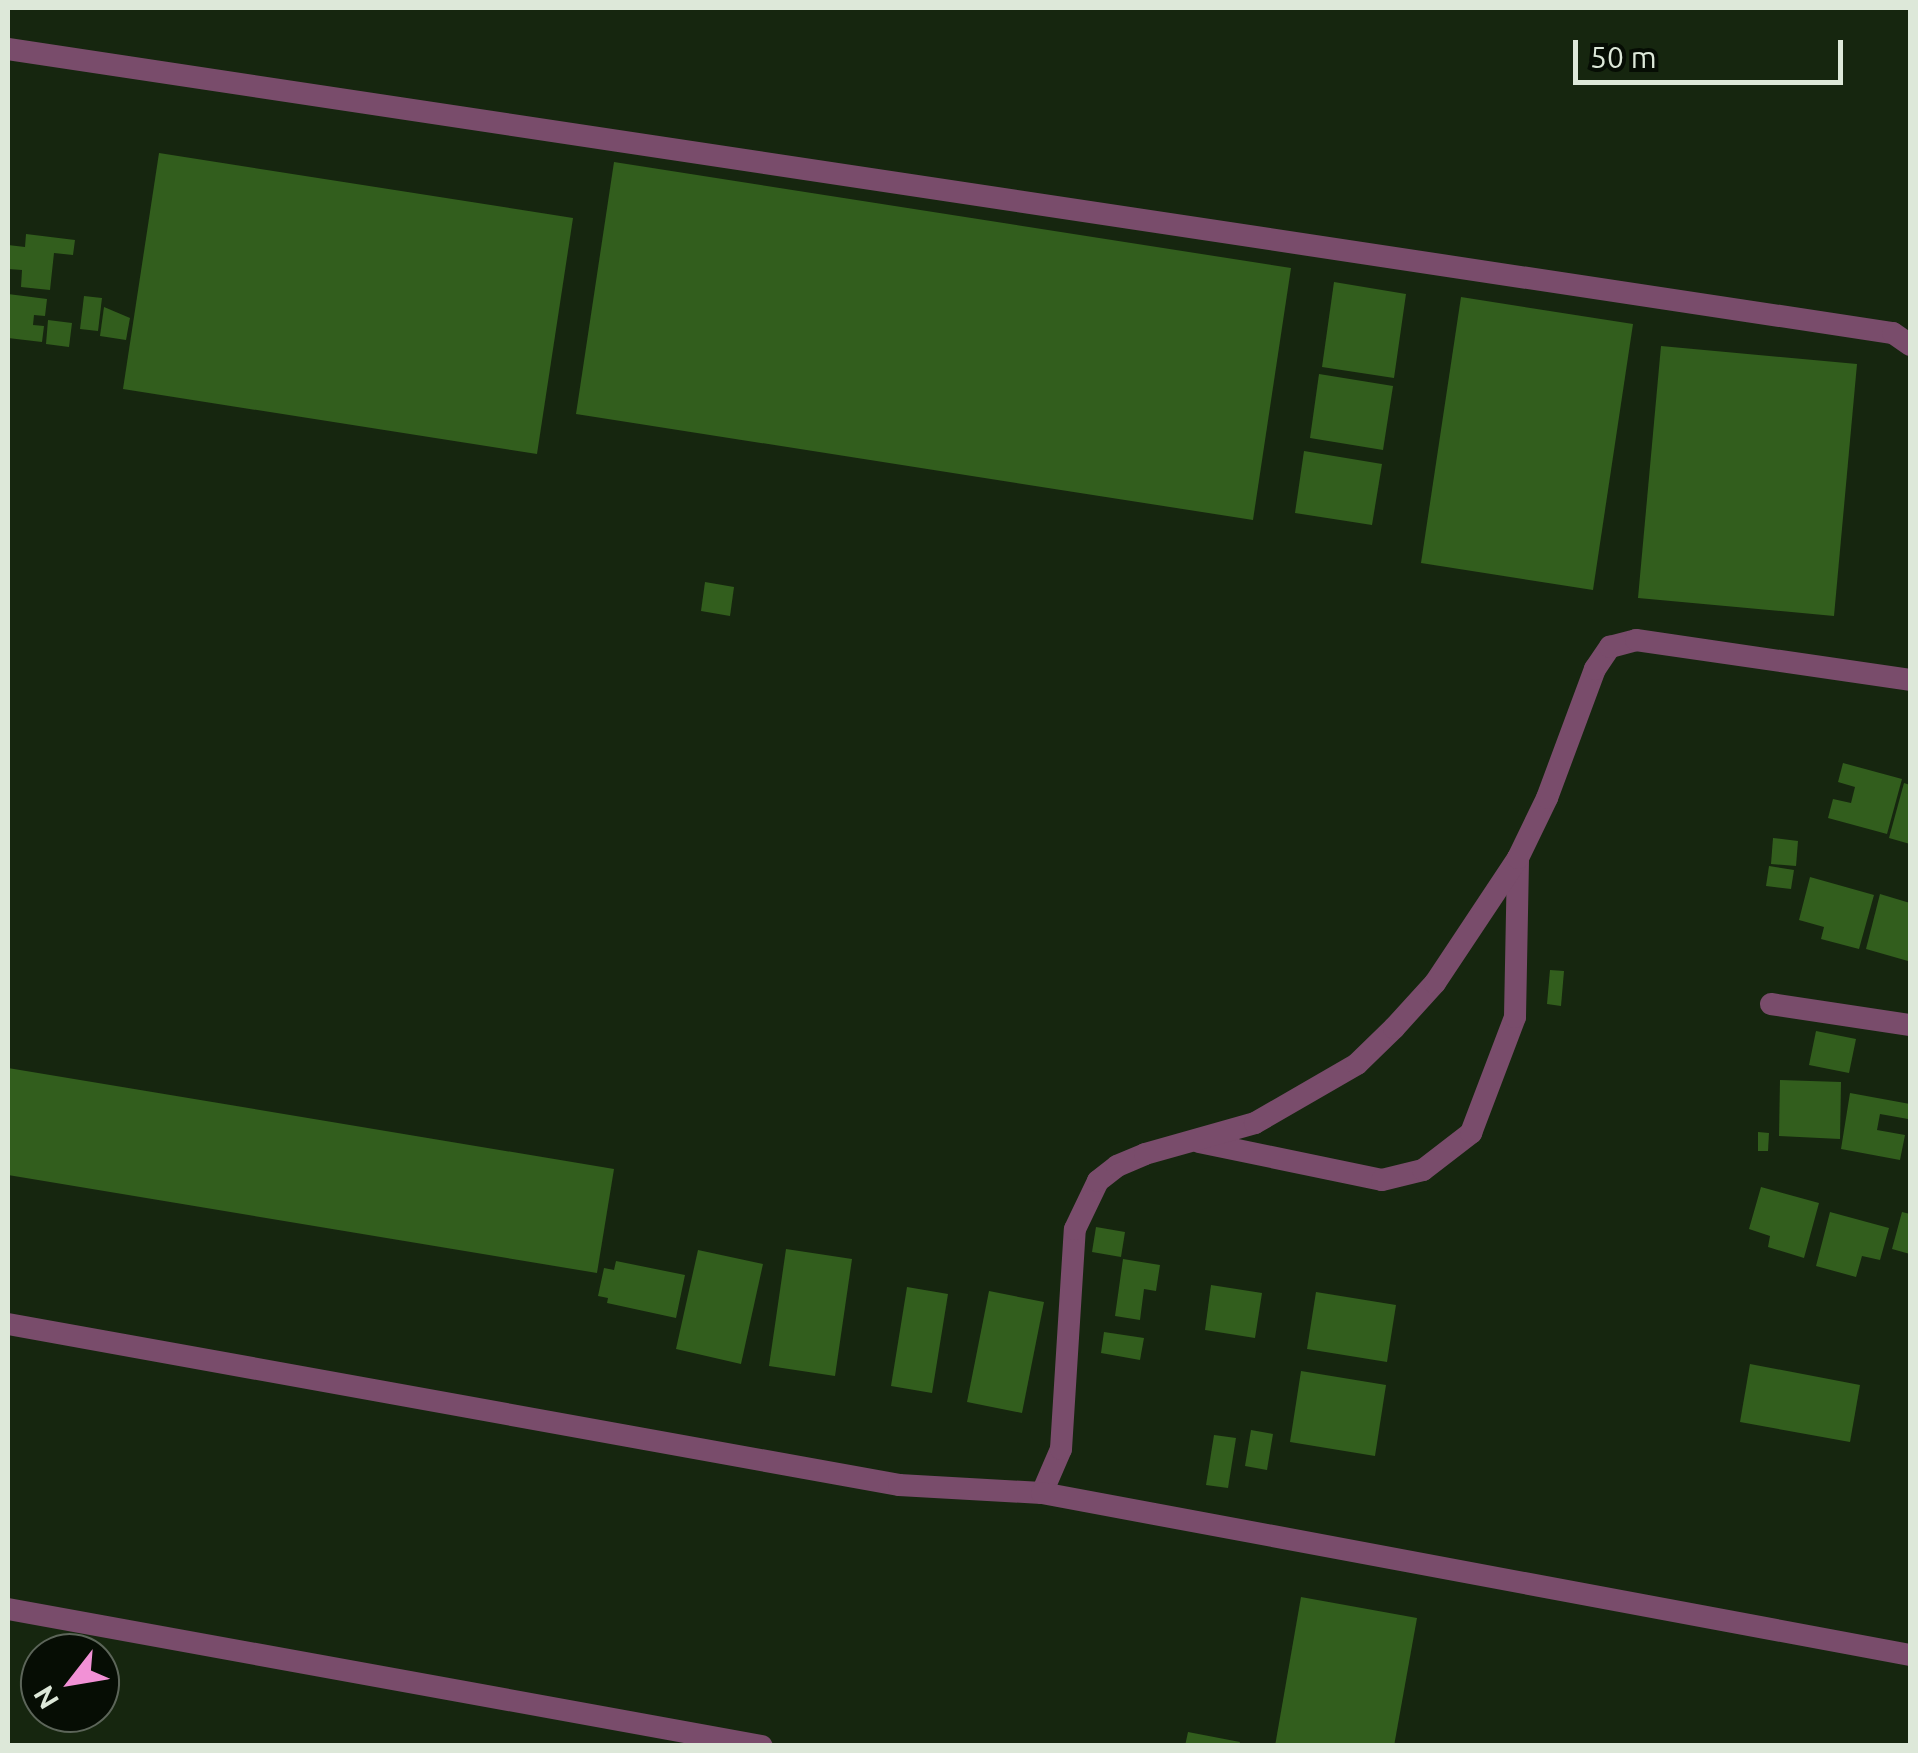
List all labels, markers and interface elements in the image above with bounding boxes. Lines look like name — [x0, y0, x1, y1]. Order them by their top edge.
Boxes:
scale bar — [1578, 20, 1848, 82]
text: 50 m — [1590, 40, 1657, 74]
north arrow — [20, 1633, 120, 1733]
text: N — [27, 1681, 64, 1715]

